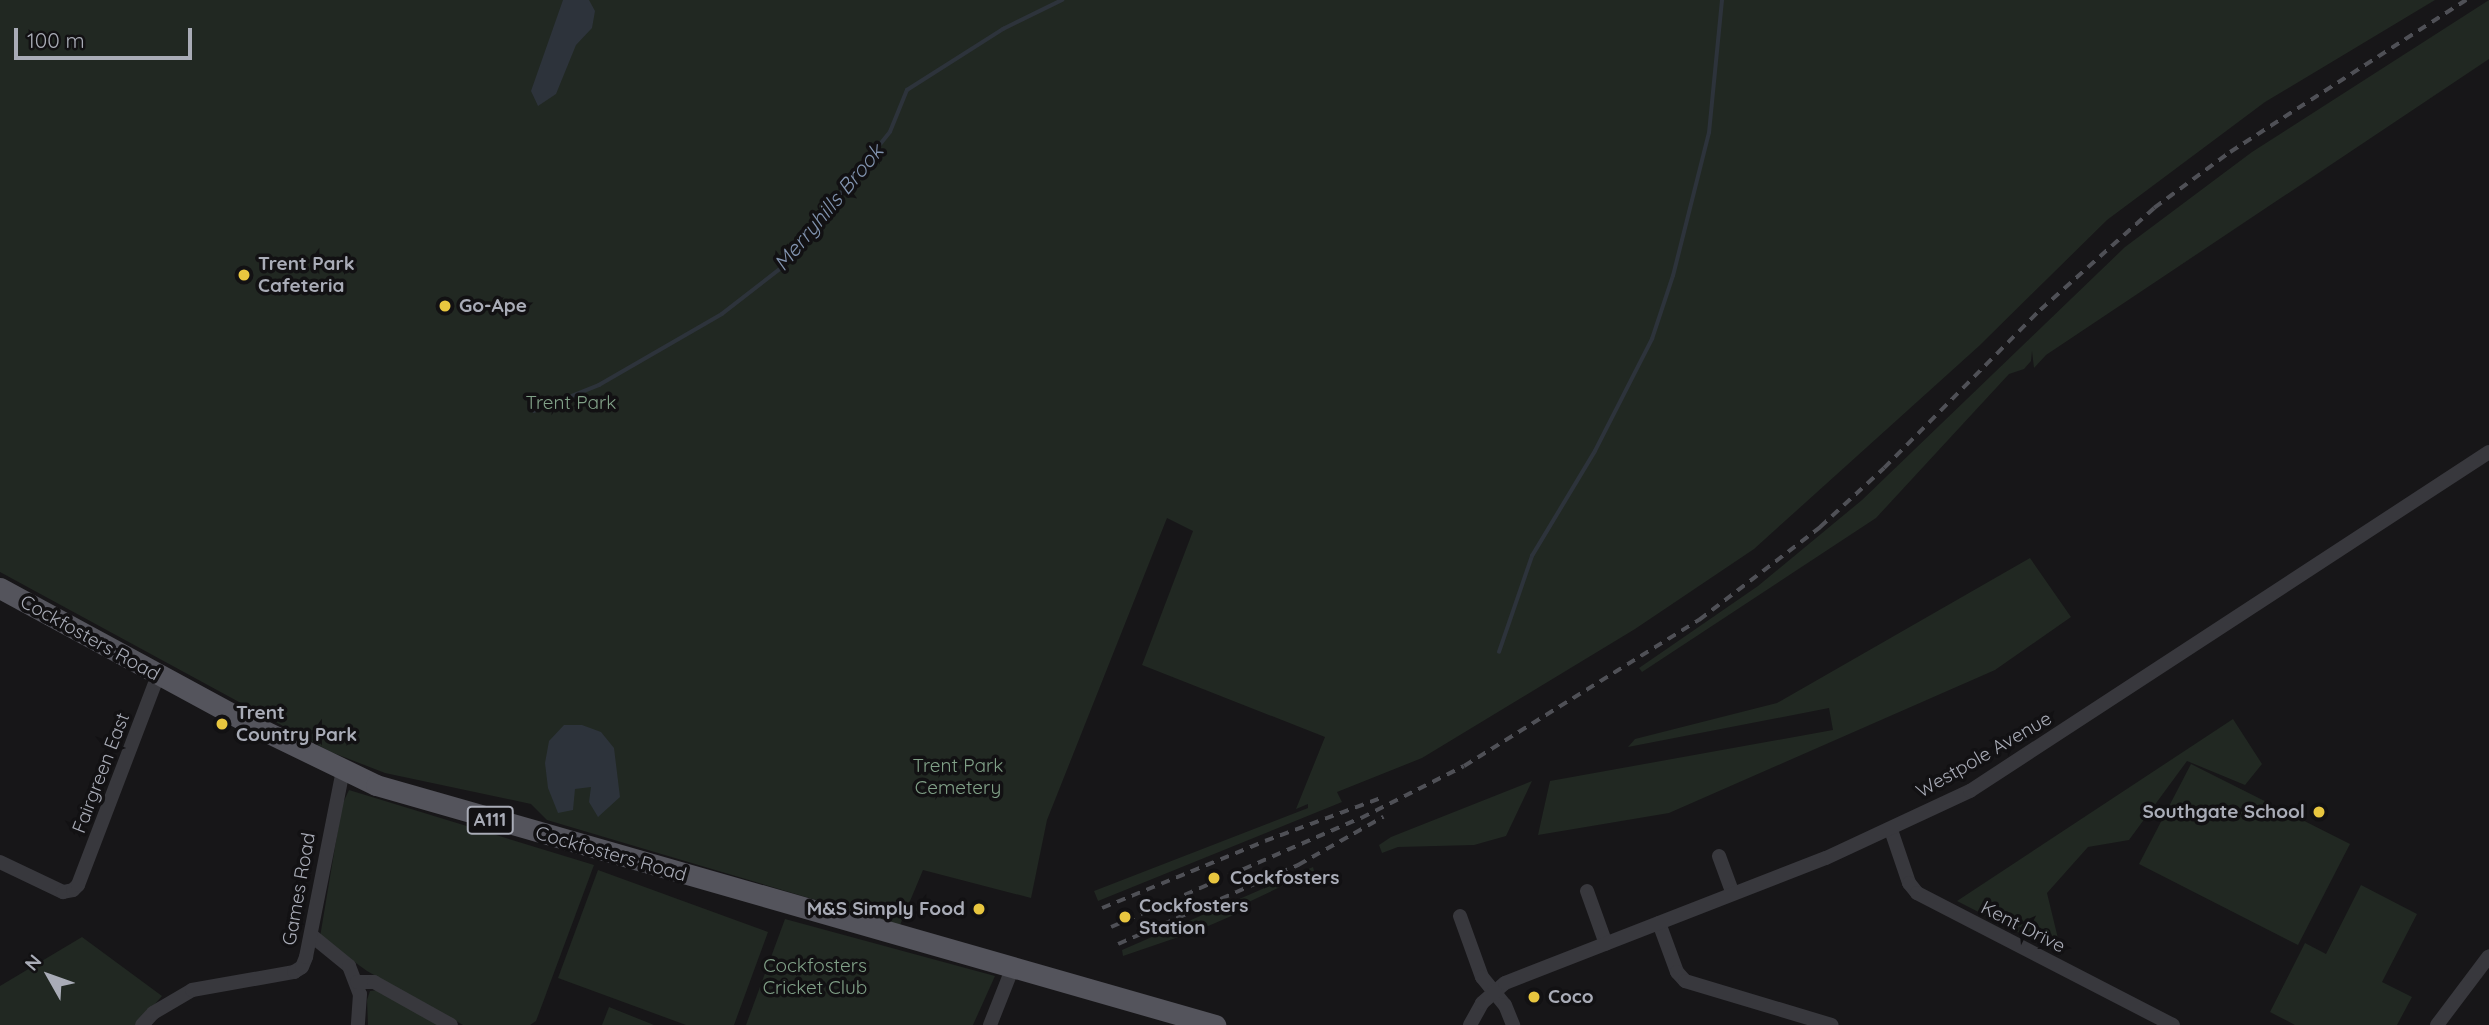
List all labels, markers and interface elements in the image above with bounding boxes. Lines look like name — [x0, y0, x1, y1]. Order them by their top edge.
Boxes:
scale bar — [18, 14, 196, 58]
text: 100 m — [27, 27, 85, 53]
water label: Merryhills Brook — [768, 139, 888, 275]
place label: Trent Park Cafeteria — [258, 253, 355, 297]
marker: Trent Park Cafeteria — [236, 267, 252, 283]
place label: Go-Ape — [459, 295, 527, 317]
marker: Go-Ape — [437, 298, 453, 314]
park label: Trent Park — [526, 392, 616, 414]
street label: Cockfosters Road — [16, 590, 164, 686]
place label: Trent Country Park — [236, 702, 357, 746]
street label: Westpole Avenue — [1912, 707, 2056, 803]
street label: Fairgreen East — [68, 710, 134, 836]
marker: Trent Country Park — [214, 716, 230, 732]
park label: Trent Park Cemetery — [913, 755, 1003, 799]
place label: Southgate School — [2142, 801, 2305, 823]
marker: Southgate School — [2311, 804, 2327, 820]
road number: A111 — [466, 806, 514, 834]
street label: Cockfosters Road — [533, 822, 689, 886]
street label: Games Road — [278, 831, 320, 947]
place label: Cockfosters — [1230, 867, 1339, 889]
marker: Cockfosters — [1204, 868, 1224, 888]
place label: Cockfosters Station — [1139, 895, 1248, 939]
street label: Kent Drive — [1977, 896, 2069, 958]
place label: M&S Simply Food — [807, 898, 965, 920]
marker: M&S Simply Food — [971, 901, 987, 917]
marker: Cockfosters Station — [1117, 909, 1133, 925]
north arrow — [14, 941, 84, 1011]
text: N — [19, 949, 47, 976]
park label: Cockfosters Cricket Club — [763, 955, 867, 999]
place label: Coco — [1548, 986, 1594, 1008]
marker: Coco — [1526, 989, 1542, 1005]

